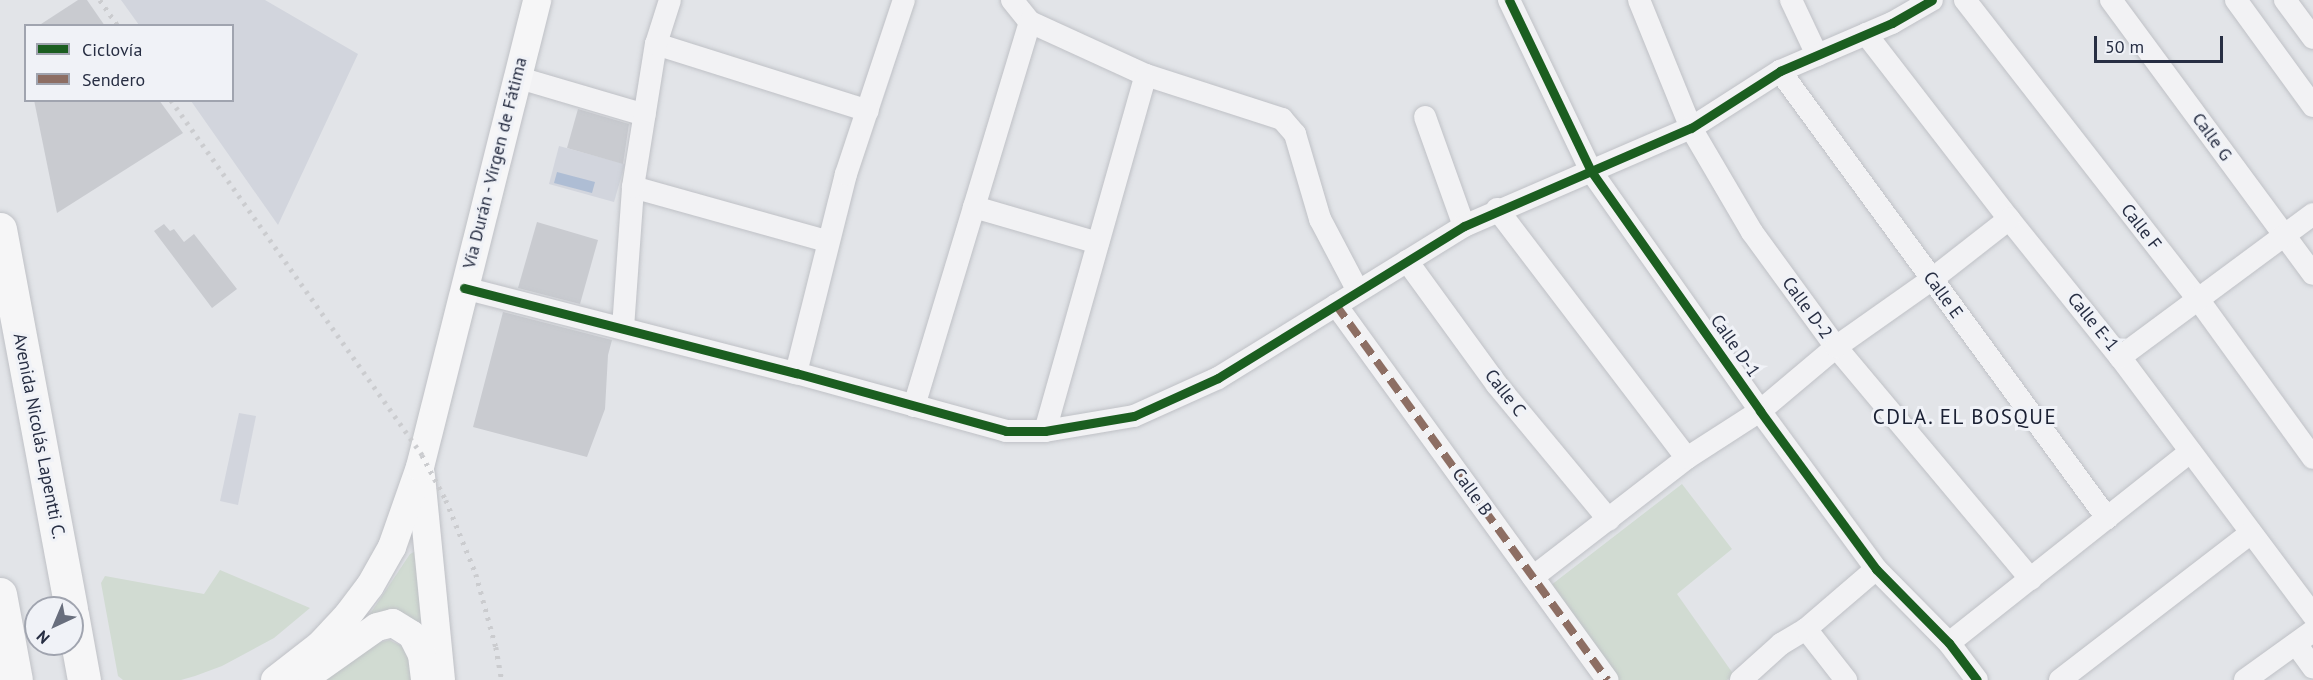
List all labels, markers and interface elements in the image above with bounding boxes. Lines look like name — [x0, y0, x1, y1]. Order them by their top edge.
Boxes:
legend — [24, 24, 234, 102]
scale bar — [2097, 24, 2226, 62]
text: 50 m — [2105, 35, 2144, 58]
text: Ciclovía — [82, 38, 142, 61]
street label: Vía Durán - Vírgen de Fátima — [458, 53, 532, 273]
text: Sendero — [82, 68, 145, 91]
street label: Calle G — [2187, 109, 2237, 165]
street label: Calle F — [2116, 200, 2166, 254]
street label: Calle E — [1919, 267, 1967, 323]
street label: Calle D-2 — [1777, 273, 1837, 343]
street label: Calle E-1 — [2063, 288, 2123, 356]
street label: Calle D-1 — [1706, 311, 1764, 381]
street label: Avenida Nicolás Lapentti C. — [8, 331, 70, 541]
street label: Calle C — [1480, 365, 1530, 421]
district label: CDLA. EL BOSQUE — [1872, 404, 2058, 430]
street label: Calle B — [1447, 464, 1497, 520]
north arrow — [24, 596, 84, 656]
text: N — [32, 627, 54, 648]

